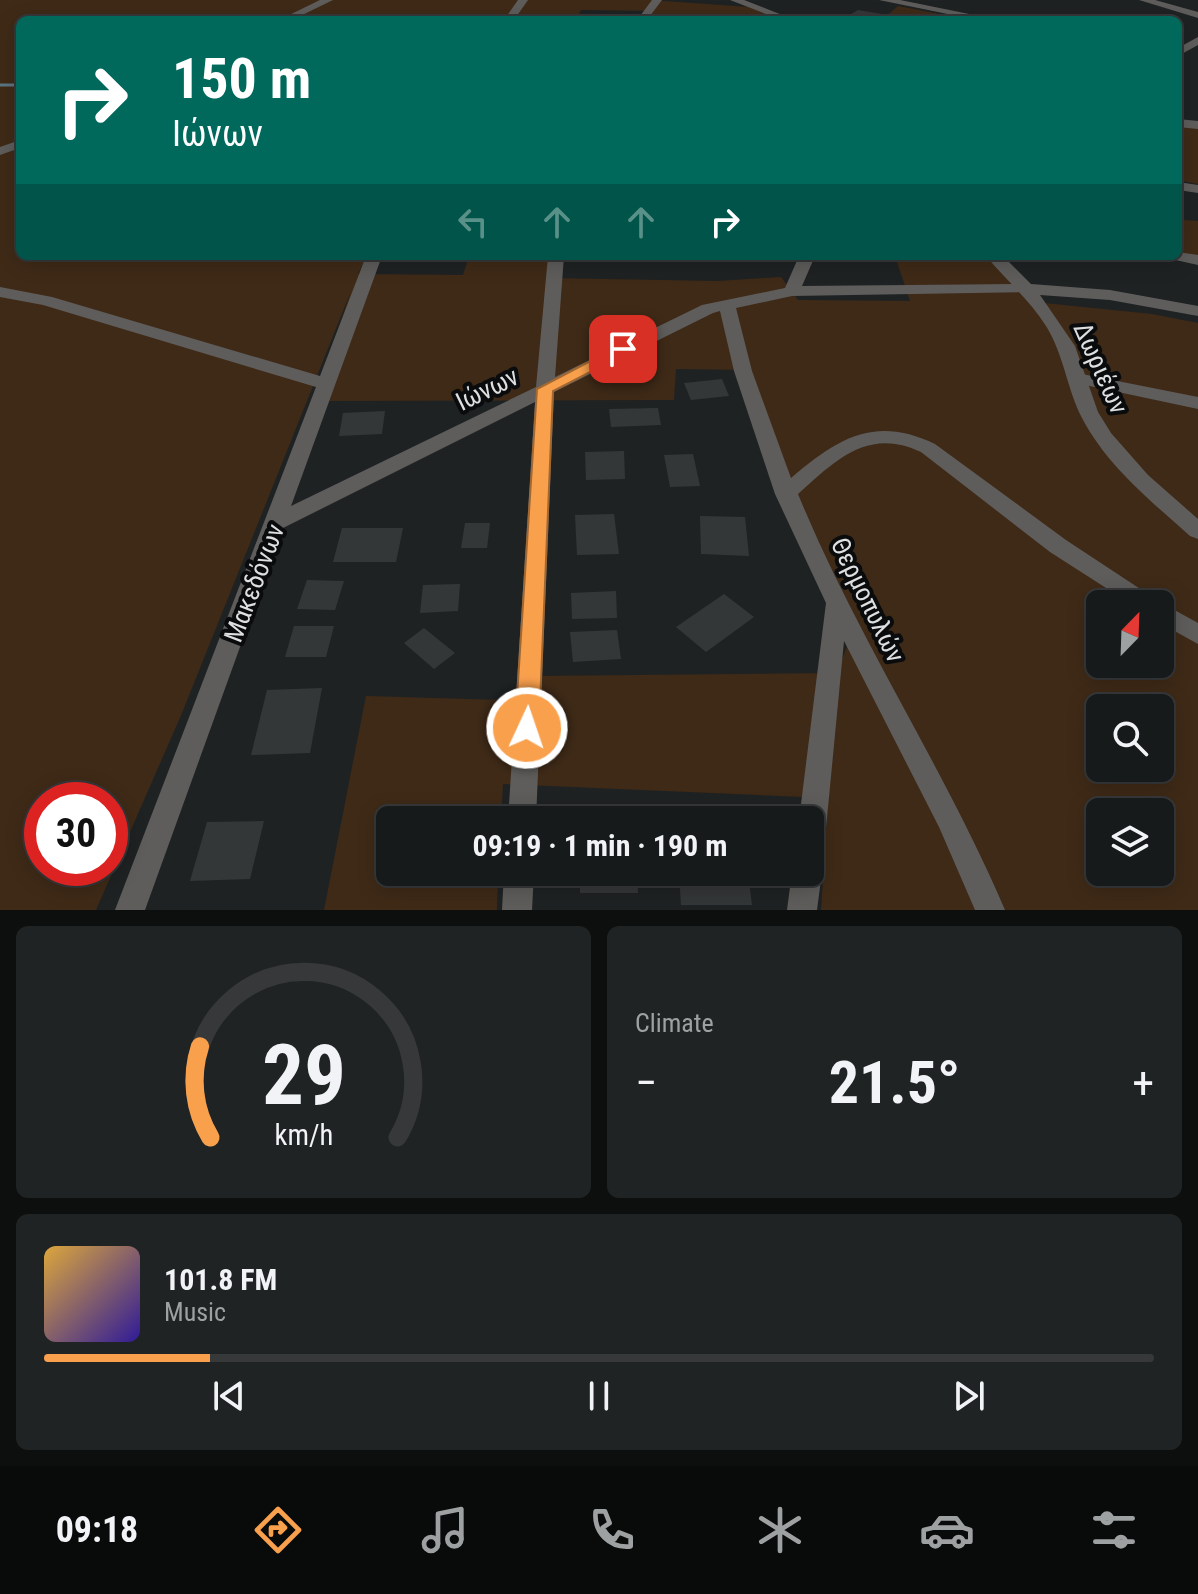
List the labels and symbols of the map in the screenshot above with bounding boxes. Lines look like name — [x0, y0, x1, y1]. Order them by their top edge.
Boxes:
pin — [589, 315, 657, 383]
street label: Δωριέων — [1068, 318, 1134, 418]
street label: Ιώνων — [451, 361, 523, 417]
street label: Μακεδόνων — [218, 520, 290, 646]
street label: Θερμοπυλών — [825, 533, 911, 667]
north arrow — [1086, 590, 1174, 678]
position arrow — [485, 686, 569, 770]
speed limit sign: 30 — [24, 782, 128, 886]

